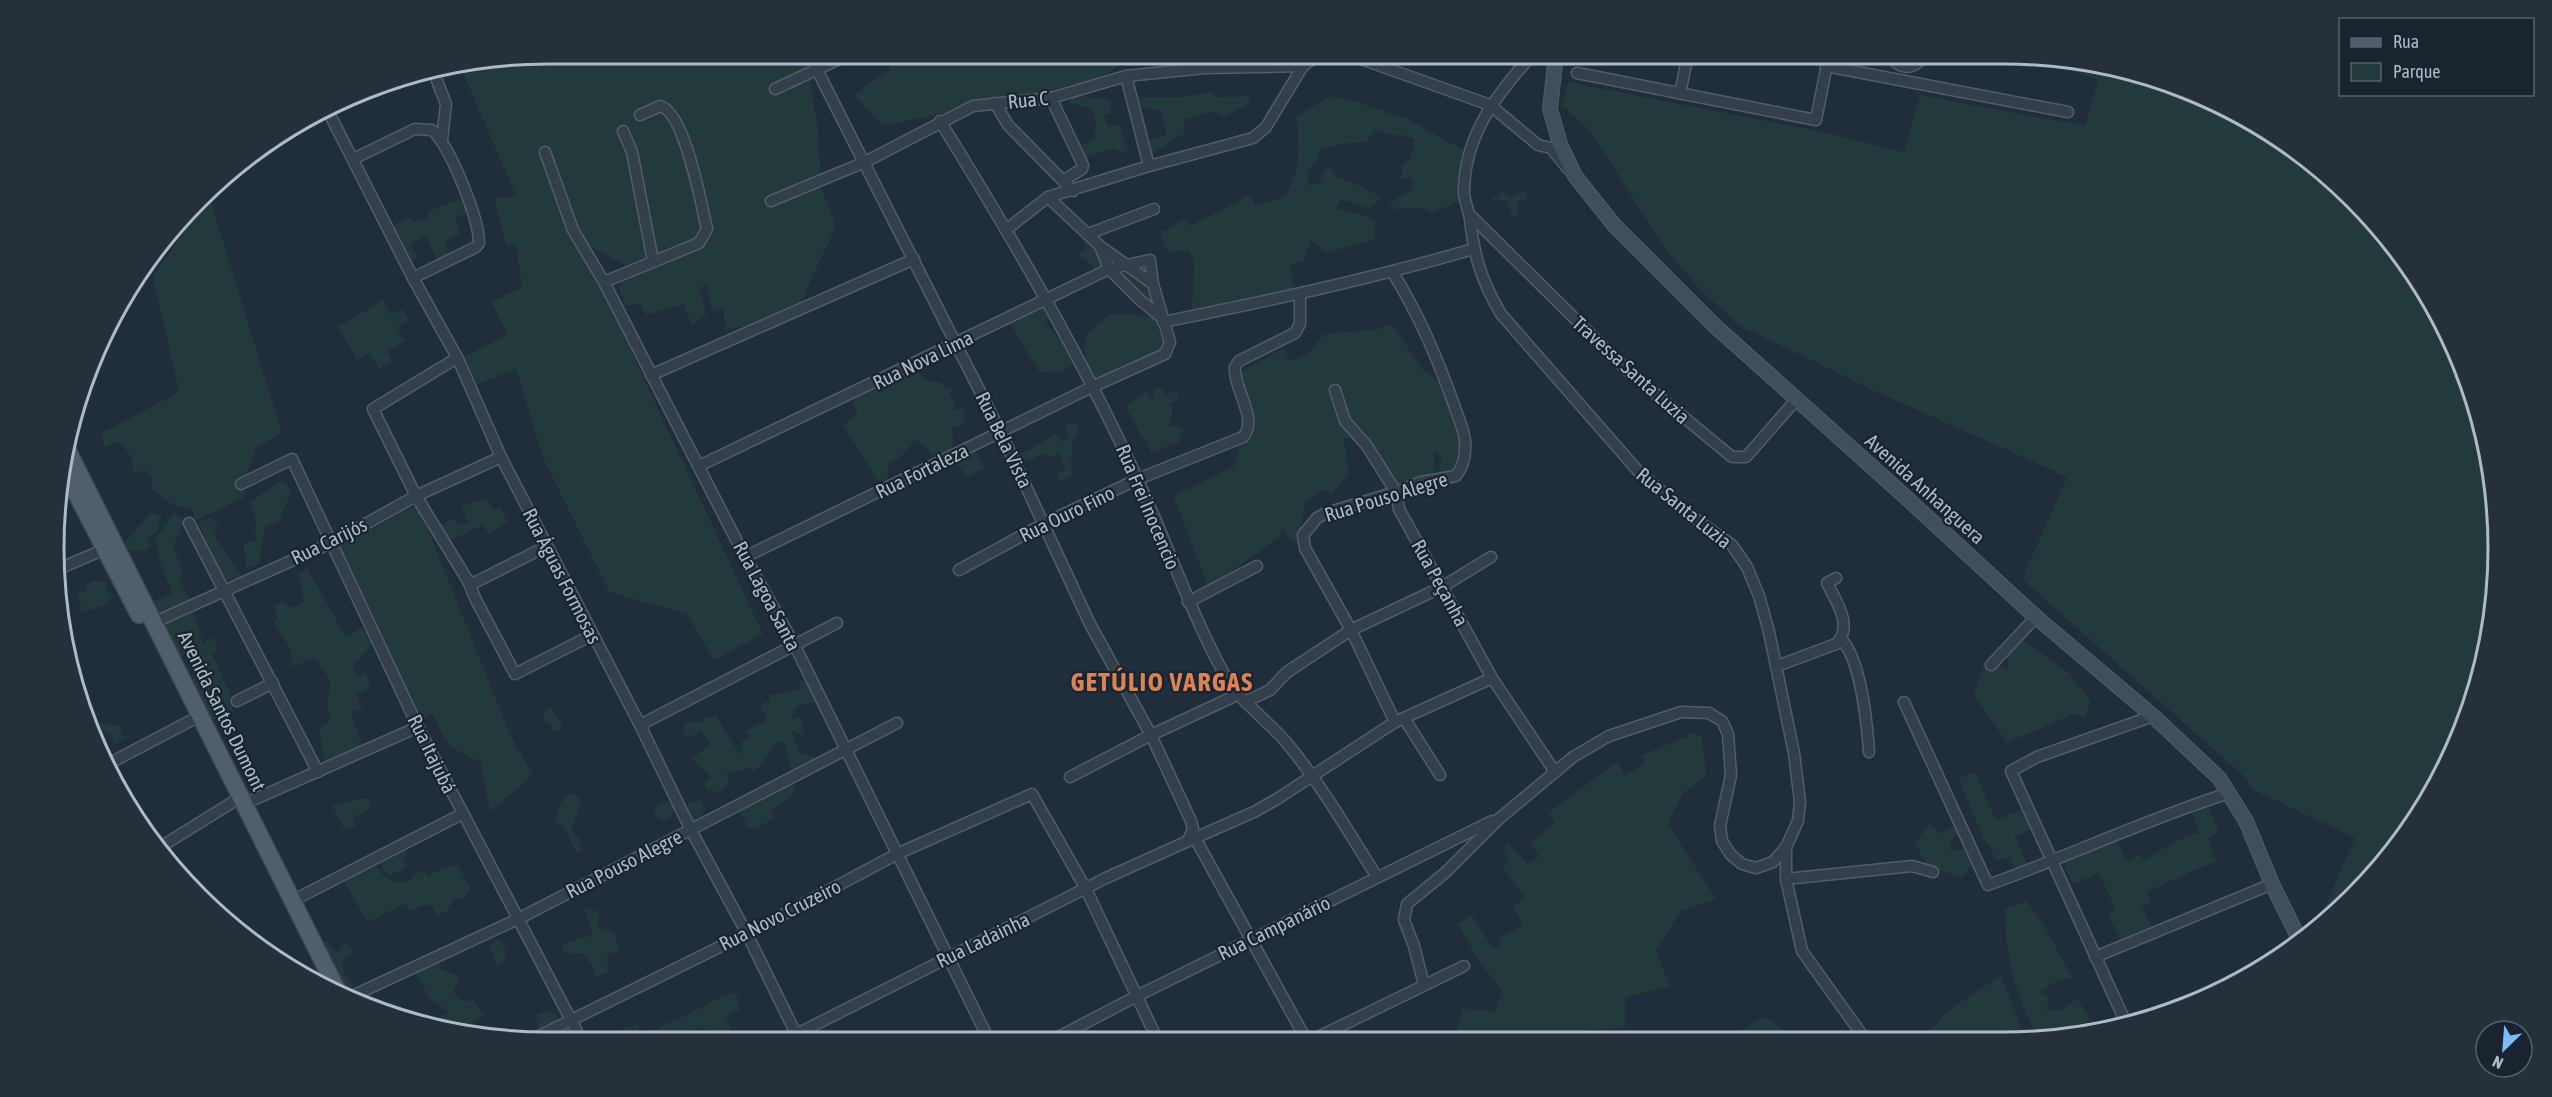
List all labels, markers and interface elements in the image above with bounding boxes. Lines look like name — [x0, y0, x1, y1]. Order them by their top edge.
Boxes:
legend — [2339, 18, 2534, 96]
text: Rua — [2393, 31, 2419, 52]
text: Parque — [2393, 61, 2441, 82]
street label: Rua C — [1007, 86, 1049, 113]
street label: Travessa Santa Luzia — [1568, 311, 1695, 428]
street label: Rua Nova Lima — [869, 325, 977, 394]
street label: Rua Bela Vista — [971, 388, 1038, 492]
street label: Avenida Anhanguera — [1861, 429, 1990, 548]
street label: Rua Fortaleza — [872, 438, 972, 503]
street label: Rua Frei Inocencio — [1112, 441, 1185, 573]
street label: Rua Santa Luzia — [1632, 462, 1736, 553]
street label: Rua Pouso Alegre — [1322, 467, 1450, 526]
street label: Rua Ouro Fino — [1016, 481, 1118, 546]
street label: Rua Águas Formosas — [518, 504, 607, 647]
street label: Rua Carijós — [287, 512, 370, 569]
street label: Rua Peçanha — [1407, 535, 1474, 630]
street label: Rua Lagoa Santa — [729, 537, 806, 655]
street label: Avenida Santos Dumont — [174, 627, 271, 795]
district label: GETÚLIO VARGAS — [1070, 667, 1254, 697]
street label: Rua Itajubá — [404, 711, 461, 797]
street label: Rua Pouso Alegre — [562, 824, 686, 903]
street label: Rua Novo Cruzeiro — [715, 874, 844, 955]
street label: Rua Campanário — [1214, 890, 1334, 965]
street label: Rua Ladainha — [932, 907, 1033, 972]
north arrow — [2474, 1019, 2534, 1079]
text: N — [2490, 1052, 2506, 1073]

